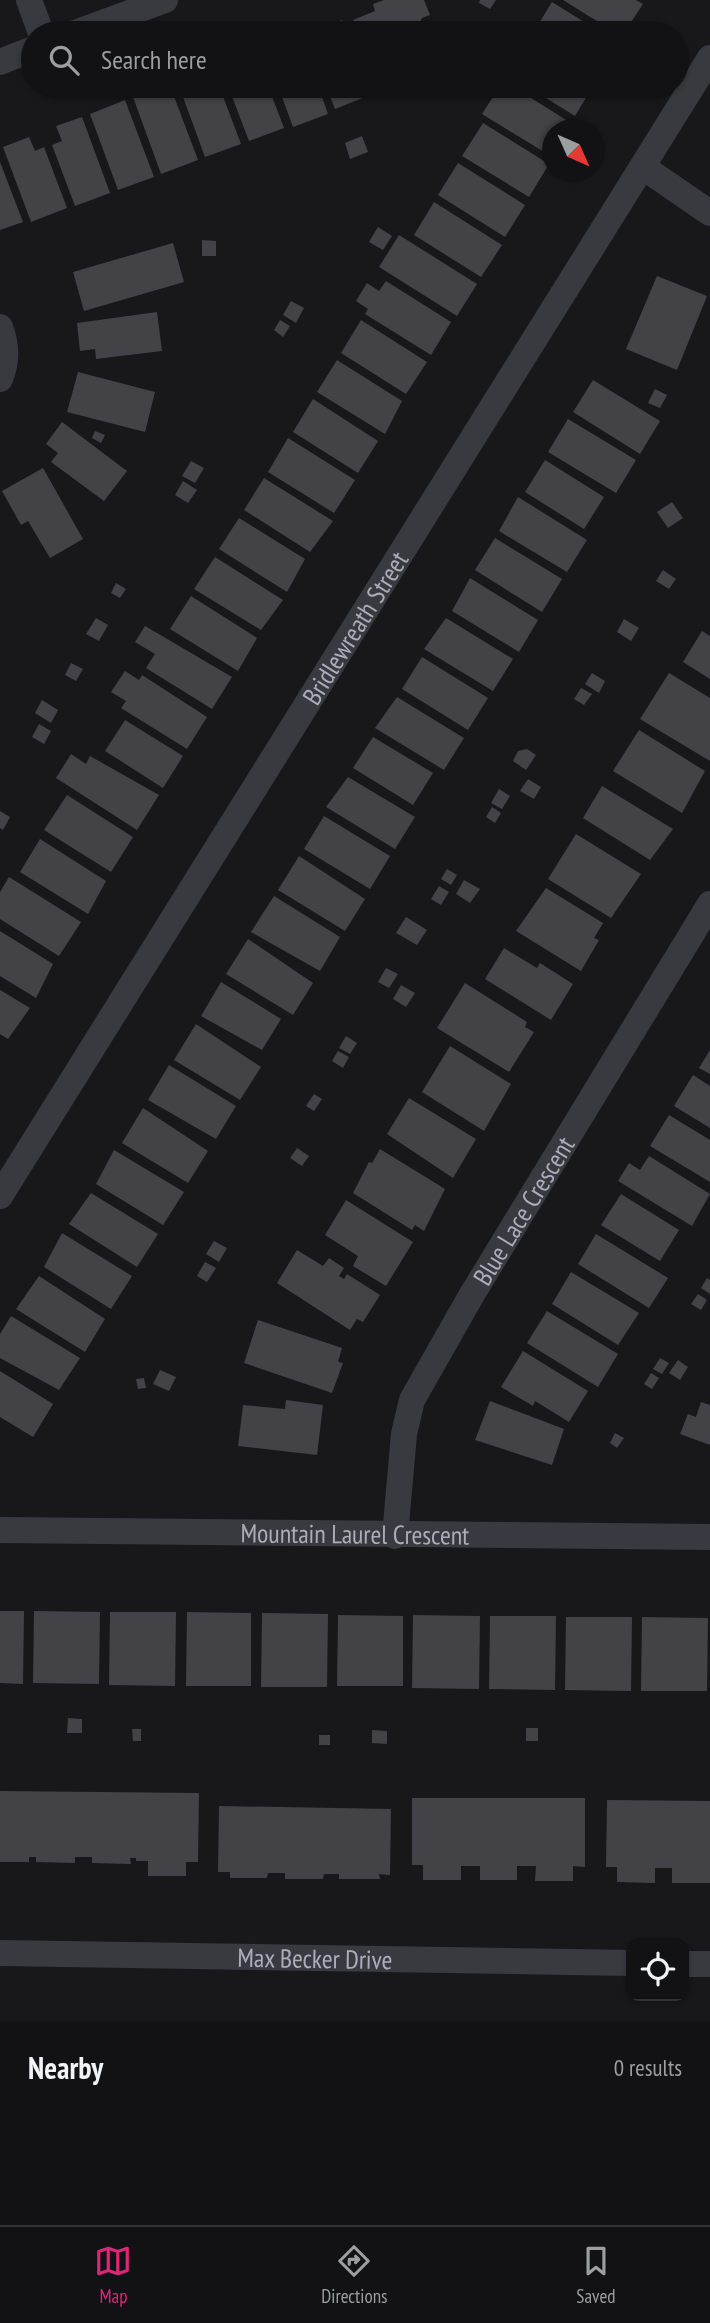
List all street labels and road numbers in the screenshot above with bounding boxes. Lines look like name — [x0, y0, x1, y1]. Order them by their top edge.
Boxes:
street label: Bridlewreath Street — [294, 545, 415, 710]
street label: Blue Lace Crescent — [465, 1130, 581, 1291]
street label: Mountain Laurel Crescent — [240, 1516, 469, 1551]
street label: Max Becker Drive — [237, 1940, 393, 1976]

